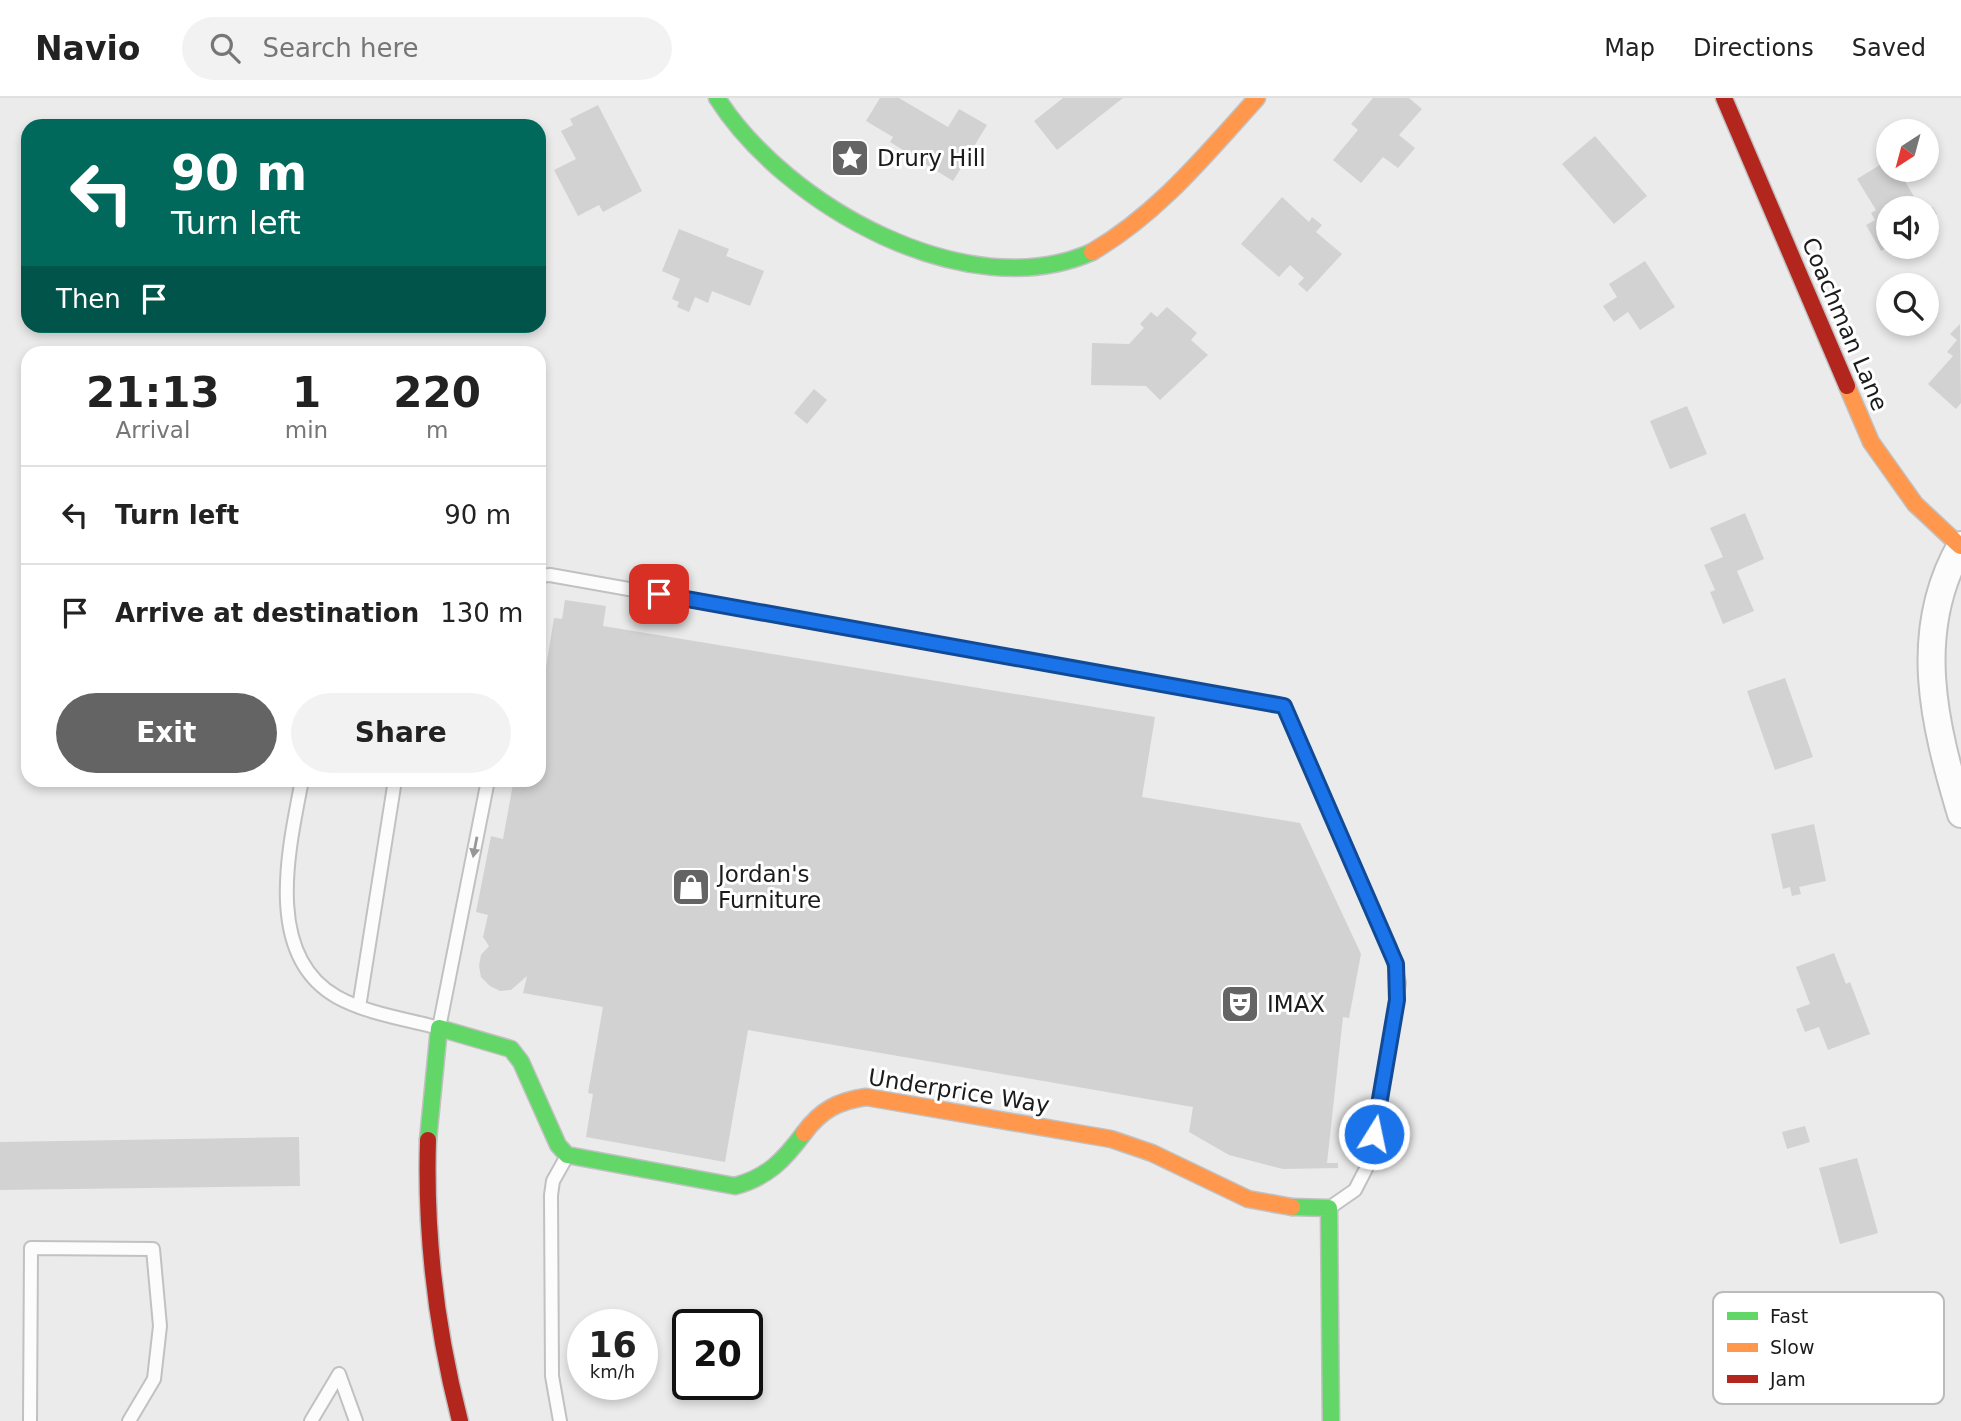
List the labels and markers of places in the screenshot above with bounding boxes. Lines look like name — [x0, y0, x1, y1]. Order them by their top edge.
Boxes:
place icon: Drury Hill — [829, 137, 871, 179]
place label: Drury Hill — [877, 145, 986, 171]
pin — [629, 564, 689, 624]
place label: Jordan's Furniture — [716, 861, 821, 913]
shop icon: Jordan's Furniture — [670, 866, 712, 908]
theatre icon: IMAX — [1219, 983, 1261, 1025]
place label: IMAX — [1267, 991, 1325, 1017]

